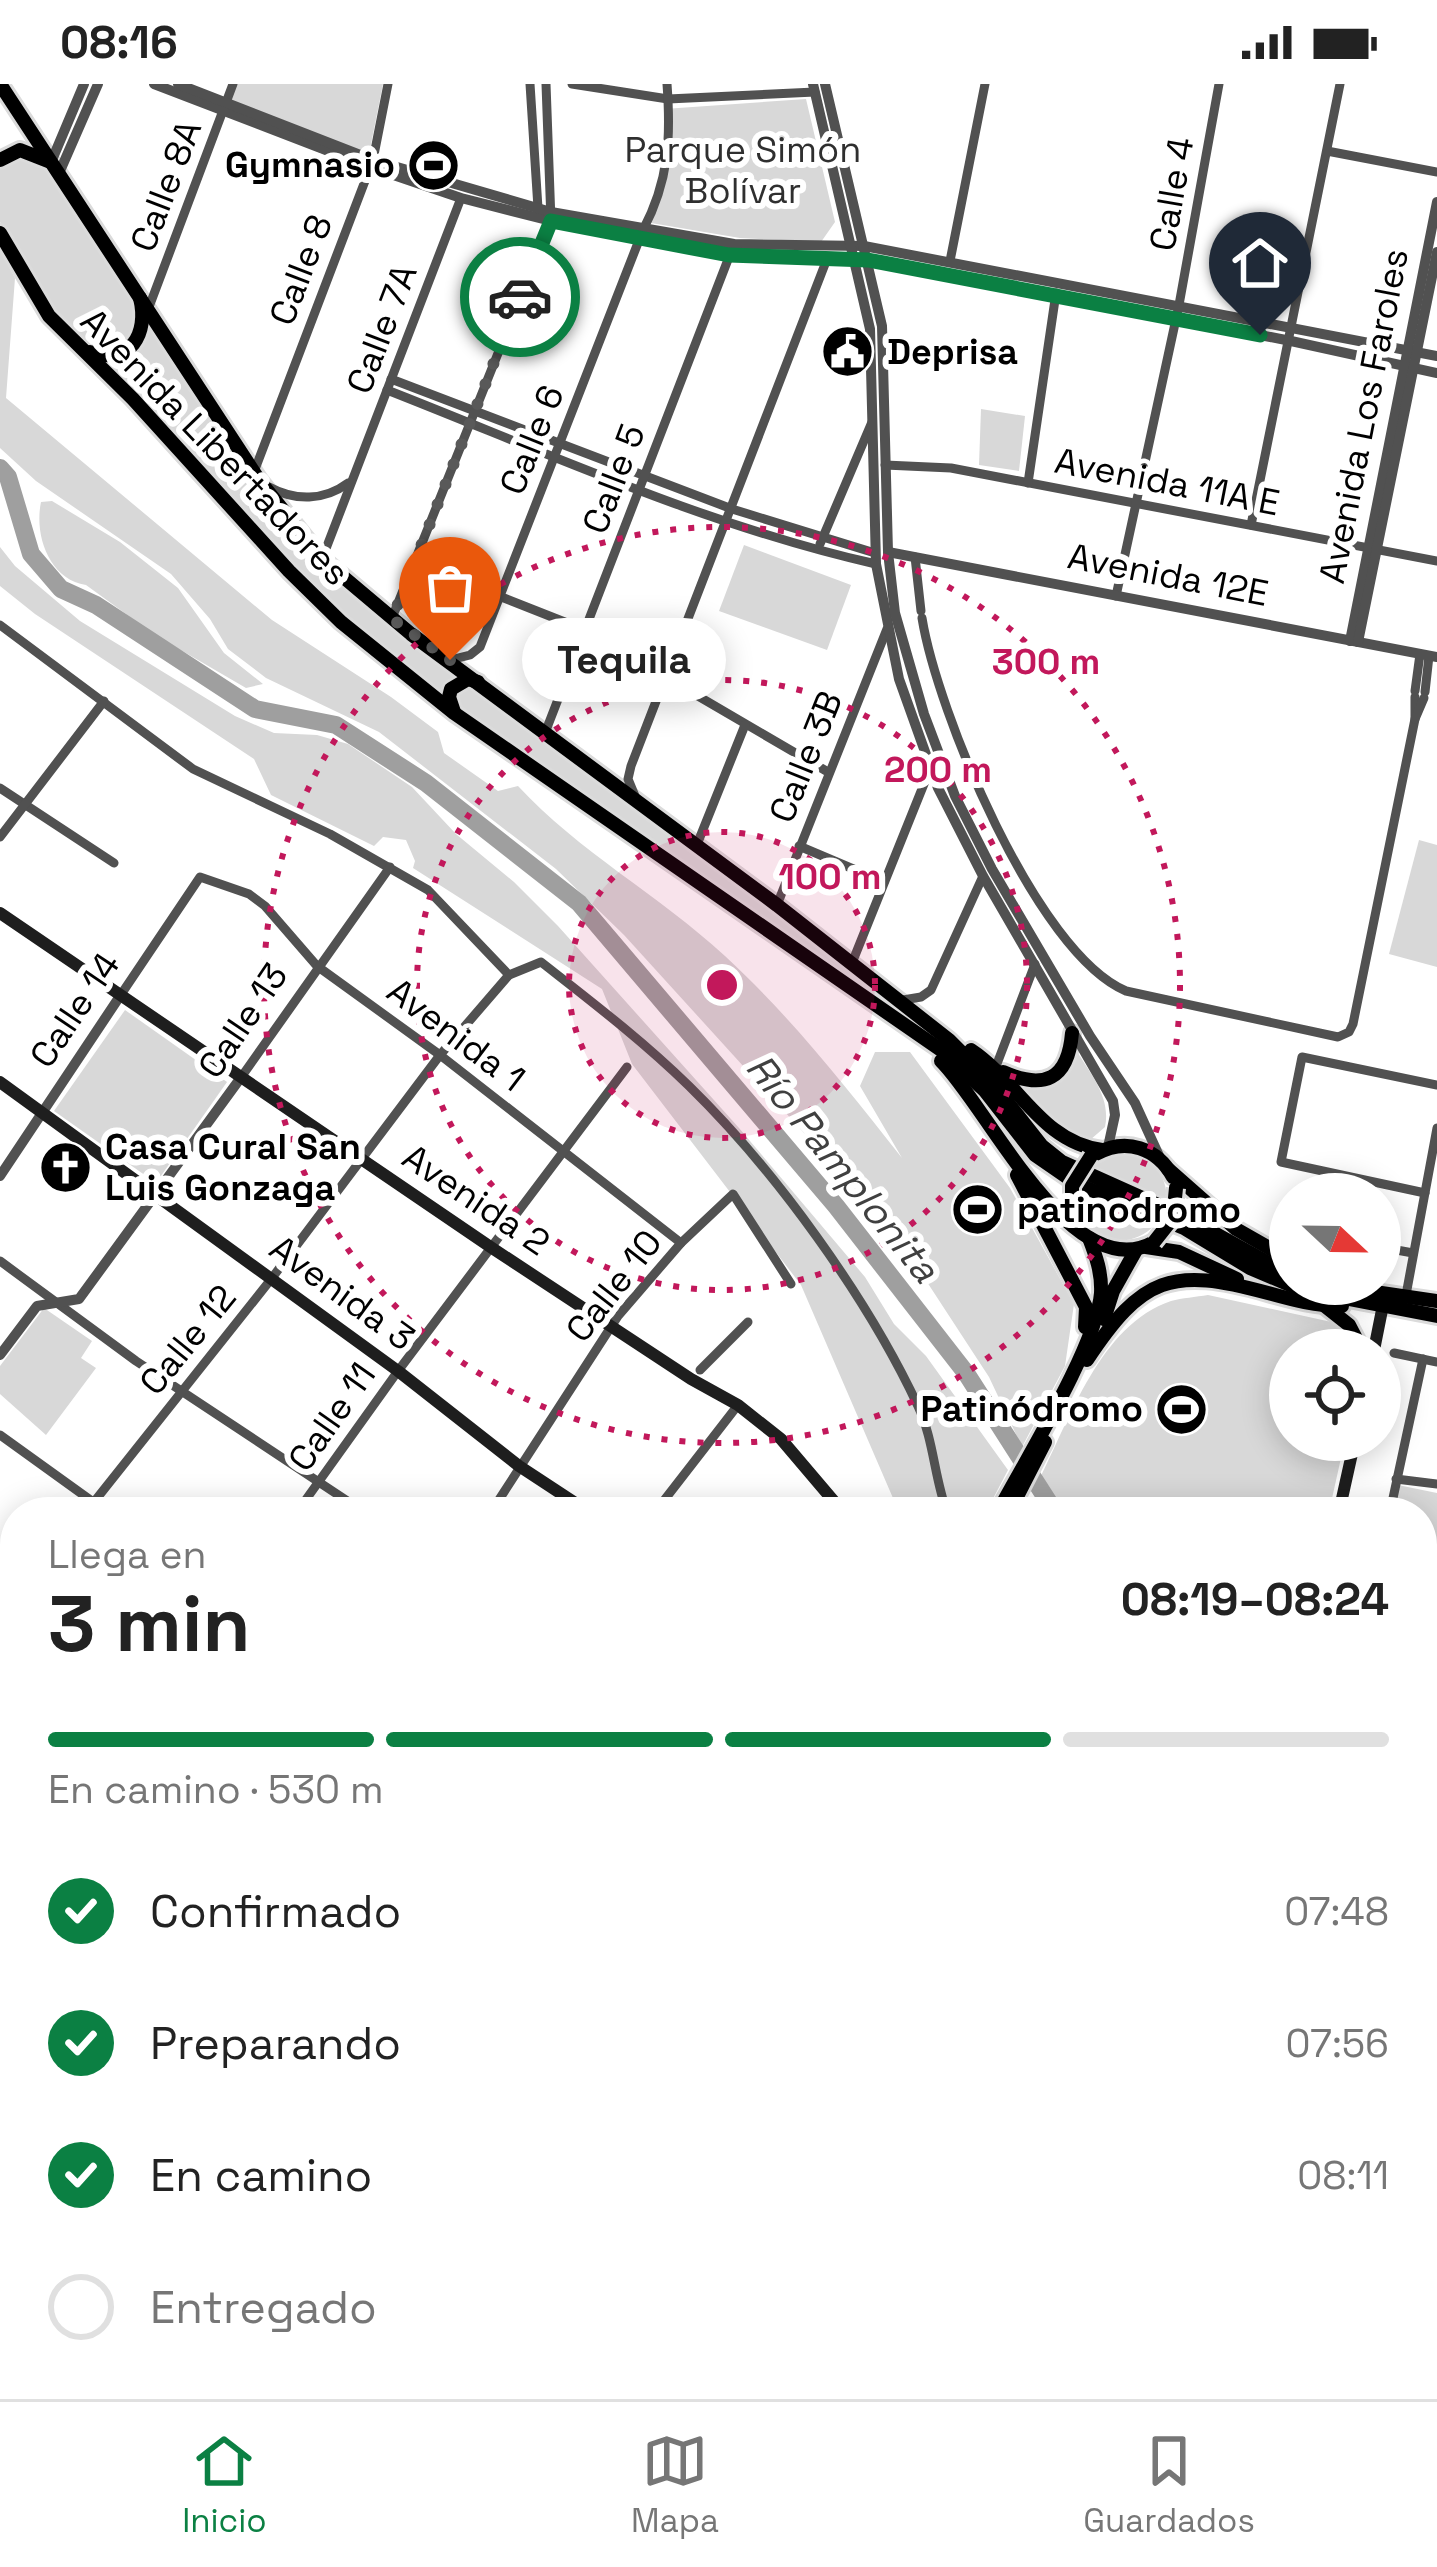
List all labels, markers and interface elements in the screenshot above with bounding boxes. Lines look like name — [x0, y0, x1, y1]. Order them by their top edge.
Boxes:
text: 08:16 — [60, 14, 178, 71]
street label: Calle 8A — [120, 114, 212, 258]
park label: Parque Simón Bolívar — [625, 127, 861, 214]
street label: Calle 4 — [1139, 134, 1205, 254]
sports icon: Gymnasio — [406, 137, 462, 193]
place label: Gymnasio — [225, 142, 395, 188]
street label: Calle 8 — [259, 208, 343, 332]
pin — [1209, 212, 1311, 335]
icon: home — [1227, 230, 1293, 296]
courier — [460, 237, 580, 357]
street label: Avenida Los Faroles — [1309, 245, 1419, 587]
street label: Calle 7A — [336, 258, 428, 400]
icon: car — [487, 264, 553, 330]
street label: Avenida Libertadores — [71, 299, 359, 595]
public building icon: Deprisa — [820, 324, 876, 380]
place label: Deprisa — [887, 329, 1018, 375]
street label: Calle 6 — [489, 379, 575, 501]
street label: Calle 5 — [572, 418, 656, 540]
street label: Avenida 11A E — [1051, 438, 1283, 526]
street label: Avenida 12E — [1064, 533, 1272, 617]
pin — [399, 537, 501, 660]
icon: bag — [417, 555, 483, 621]
callout: Tequila — [522, 618, 726, 702]
text: Tequila — [557, 635, 691, 684]
text: 300 m — [992, 639, 1100, 685]
street label: Calle 3B — [759, 685, 853, 829]
text: 200 m — [884, 747, 992, 793]
text: 100 m — [779, 854, 881, 900]
street label: Calle 14 — [20, 943, 130, 1077]
street label: Calle 13 — [188, 955, 298, 1087]
centre of rings — [701, 964, 743, 1006]
street label: Avenida 1 — [378, 968, 534, 1102]
water label: Río Pamplonita — [736, 1044, 950, 1293]
place label: Casa Cural San Luis Gonzaga — [105, 1124, 361, 1211]
street label: Avenida 2 — [394, 1134, 558, 1266]
church icon: Casa Cural San Luis Gonzaga — [38, 1140, 94, 1196]
north arrow — [1269, 1173, 1401, 1305]
map controls — [1269, 1173, 1401, 1461]
sports icon: patinodromo — [950, 1182, 1006, 1238]
place label: patinodromo — [1017, 1187, 1241, 1233]
street label: Calle 10 — [556, 1221, 672, 1351]
street label: Avenida 3 — [261, 1225, 423, 1361]
street label: Calle 12 — [130, 1275, 246, 1405]
button: locate — [1269, 1329, 1401, 1461]
street label: Calle 11 — [278, 1354, 386, 1480]
sports icon: Patinódromo — [1154, 1381, 1210, 1437]
place label: Patinódromo — [921, 1386, 1143, 1432]
text: Llega en — [48, 1530, 206, 1579]
text: 08:19–08:24 — [1121, 1571, 1389, 1628]
text: 3 min — [48, 1574, 251, 1674]
text: En camino · 530 m — [48, 1765, 384, 1814]
icon: check — [48, 1878, 114, 1944]
text: Confirmado — [150, 1883, 401, 1940]
text: 07:48 — [1284, 1887, 1389, 1936]
icon: check — [48, 2010, 114, 2076]
text: Preparando — [150, 2015, 401, 2072]
text: 07:56 — [1286, 2019, 1389, 2068]
icon: check — [48, 2142, 114, 2208]
text: En camino — [150, 2147, 372, 2204]
text: 08:11 — [1297, 2151, 1389, 2200]
text: Entregado — [150, 2279, 377, 2336]
tab: Inicio — [182, 2428, 267, 2542]
tab: Mapa — [631, 2428, 719, 2542]
tab: Guardados — [1083, 2428, 1255, 2542]

